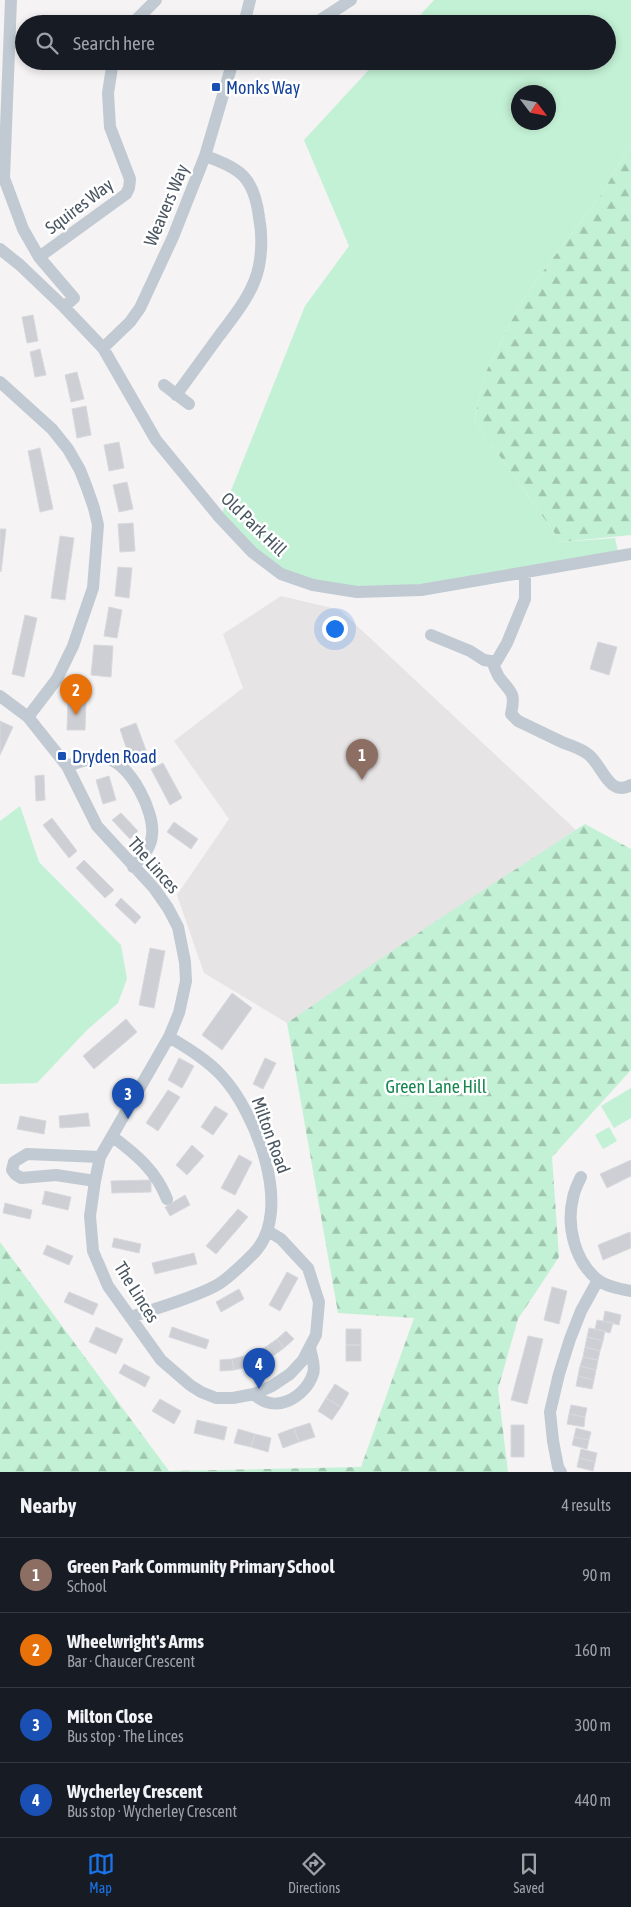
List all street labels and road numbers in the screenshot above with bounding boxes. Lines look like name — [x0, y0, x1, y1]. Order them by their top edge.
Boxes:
street label: Weavers Way — [139, 161, 193, 249]
street label: Squires Way — [41, 174, 117, 238]
street label: Old Park Hill — [217, 488, 291, 560]
street label: The Linces — [124, 832, 184, 898]
street label: Milton Road — [247, 1094, 295, 1176]
street label: The Linces — [110, 1258, 164, 1326]

